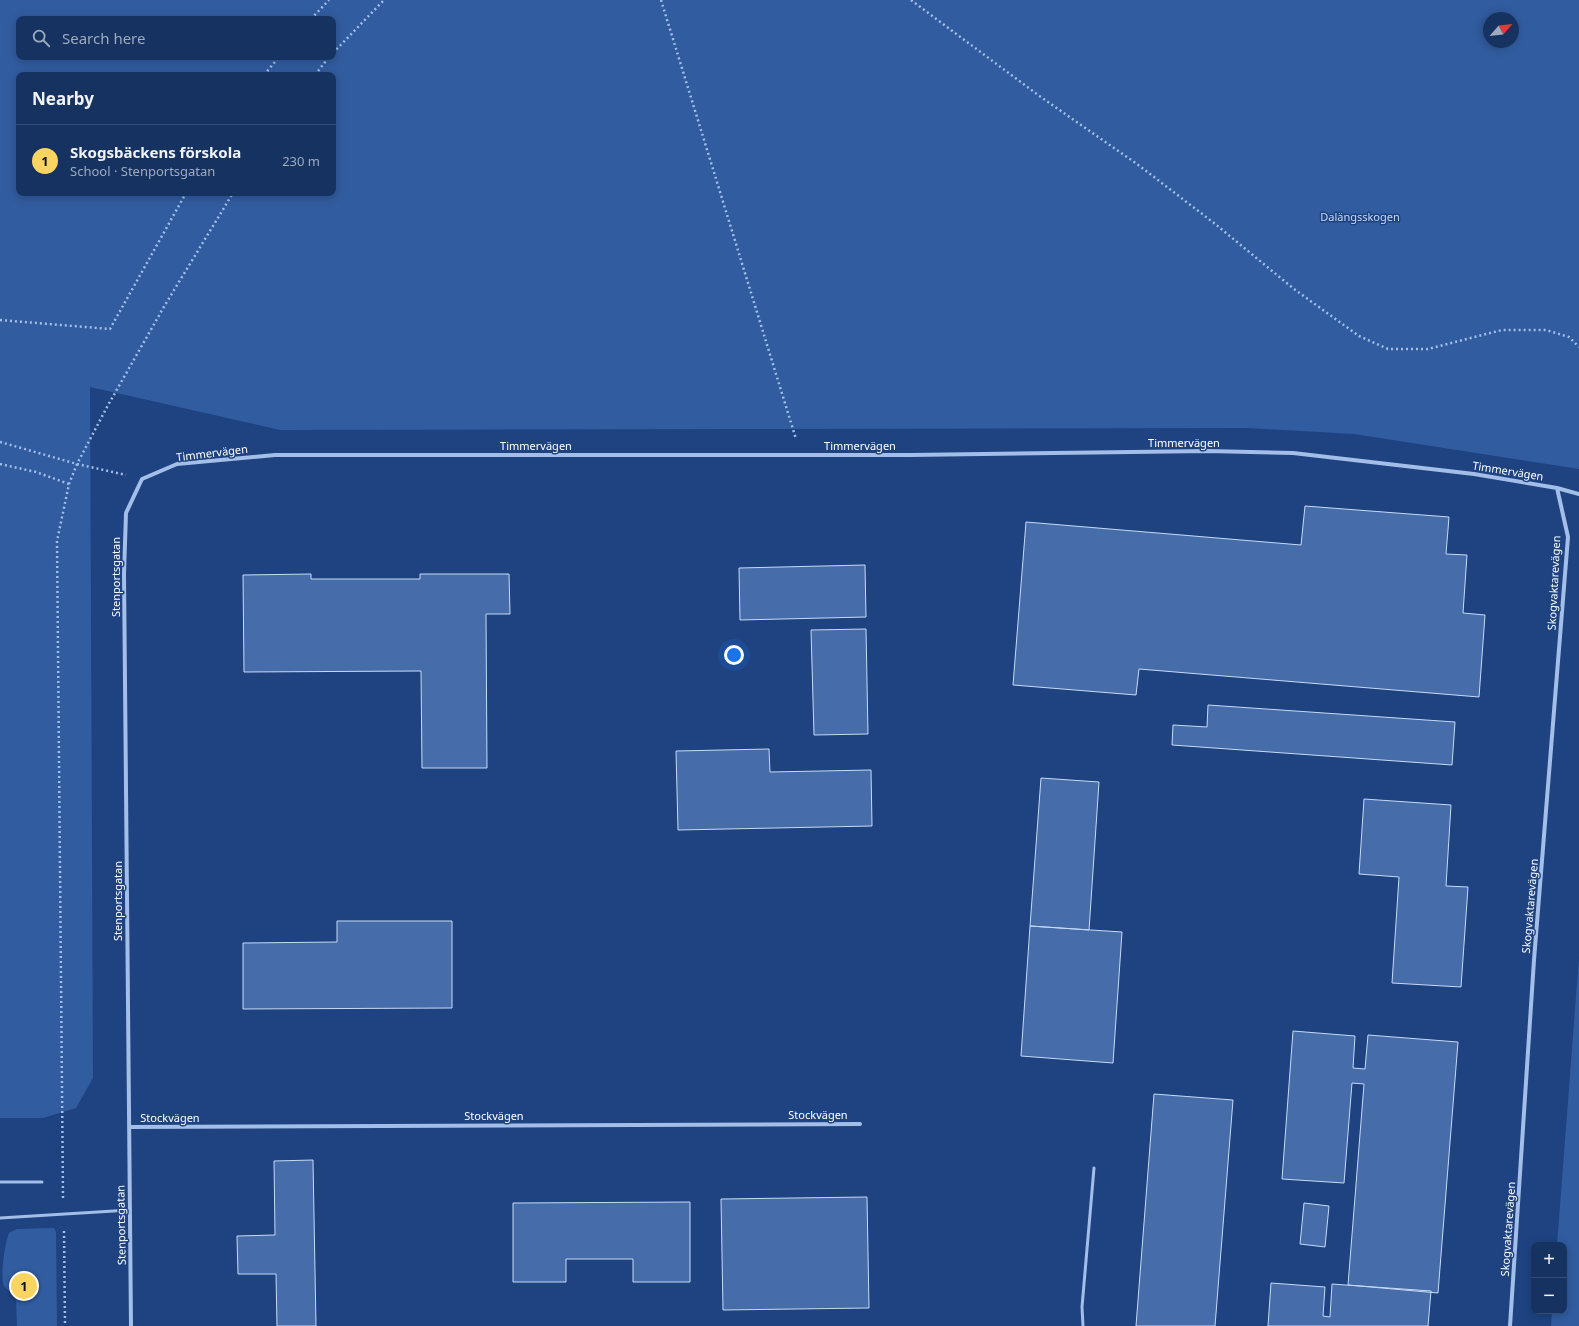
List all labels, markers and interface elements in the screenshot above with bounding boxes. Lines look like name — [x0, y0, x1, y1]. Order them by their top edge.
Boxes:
north arrow — [1483, 12, 1519, 48]
search box — [16, 16, 336, 60]
icon: search — [30, 27, 52, 49]
text: Search here — [62, 28, 145, 48]
text: Nearby — [32, 87, 94, 110]
text: Skogsbäckens förskola — [70, 142, 241, 162]
text: 1 — [41, 152, 49, 170]
text: 230 m — [282, 152, 320, 170]
text: School · Stenportsgatan — [70, 162, 215, 180]
park label: Dalängsskogen — [1320, 209, 1400, 224]
street label: Timmervägen — [1148, 435, 1220, 450]
street label: Timmervägen — [500, 438, 572, 453]
street label: Timmervägen — [824, 438, 896, 453]
street label: Timmervägen — [175, 441, 248, 464]
street label: Timmervägen — [1471, 457, 1545, 484]
street label: Skogvaktarevägen — [1544, 535, 1563, 631]
street label: Stenportsgatan — [108, 537, 123, 617]
your location — [724, 645, 744, 665]
street label: Skogvaktarevägen — [1518, 858, 1541, 954]
street label: Stenportsgatan — [110, 861, 125, 941]
street label: Stockvägen — [788, 1107, 848, 1122]
street label: Stockvägen — [464, 1108, 524, 1123]
street label: Stockvägen — [140, 1110, 200, 1125]
street label: Skogvaktarevägen — [1497, 1181, 1518, 1277]
street label: Stenportsgatan — [112, 1185, 129, 1265]
map controls — [1531, 1242, 1567, 1314]
button: + — [1531, 1242, 1567, 1278]
pin: 1 — [11, 1271, 37, 1301]
button: − — [1531, 1278, 1567, 1314]

